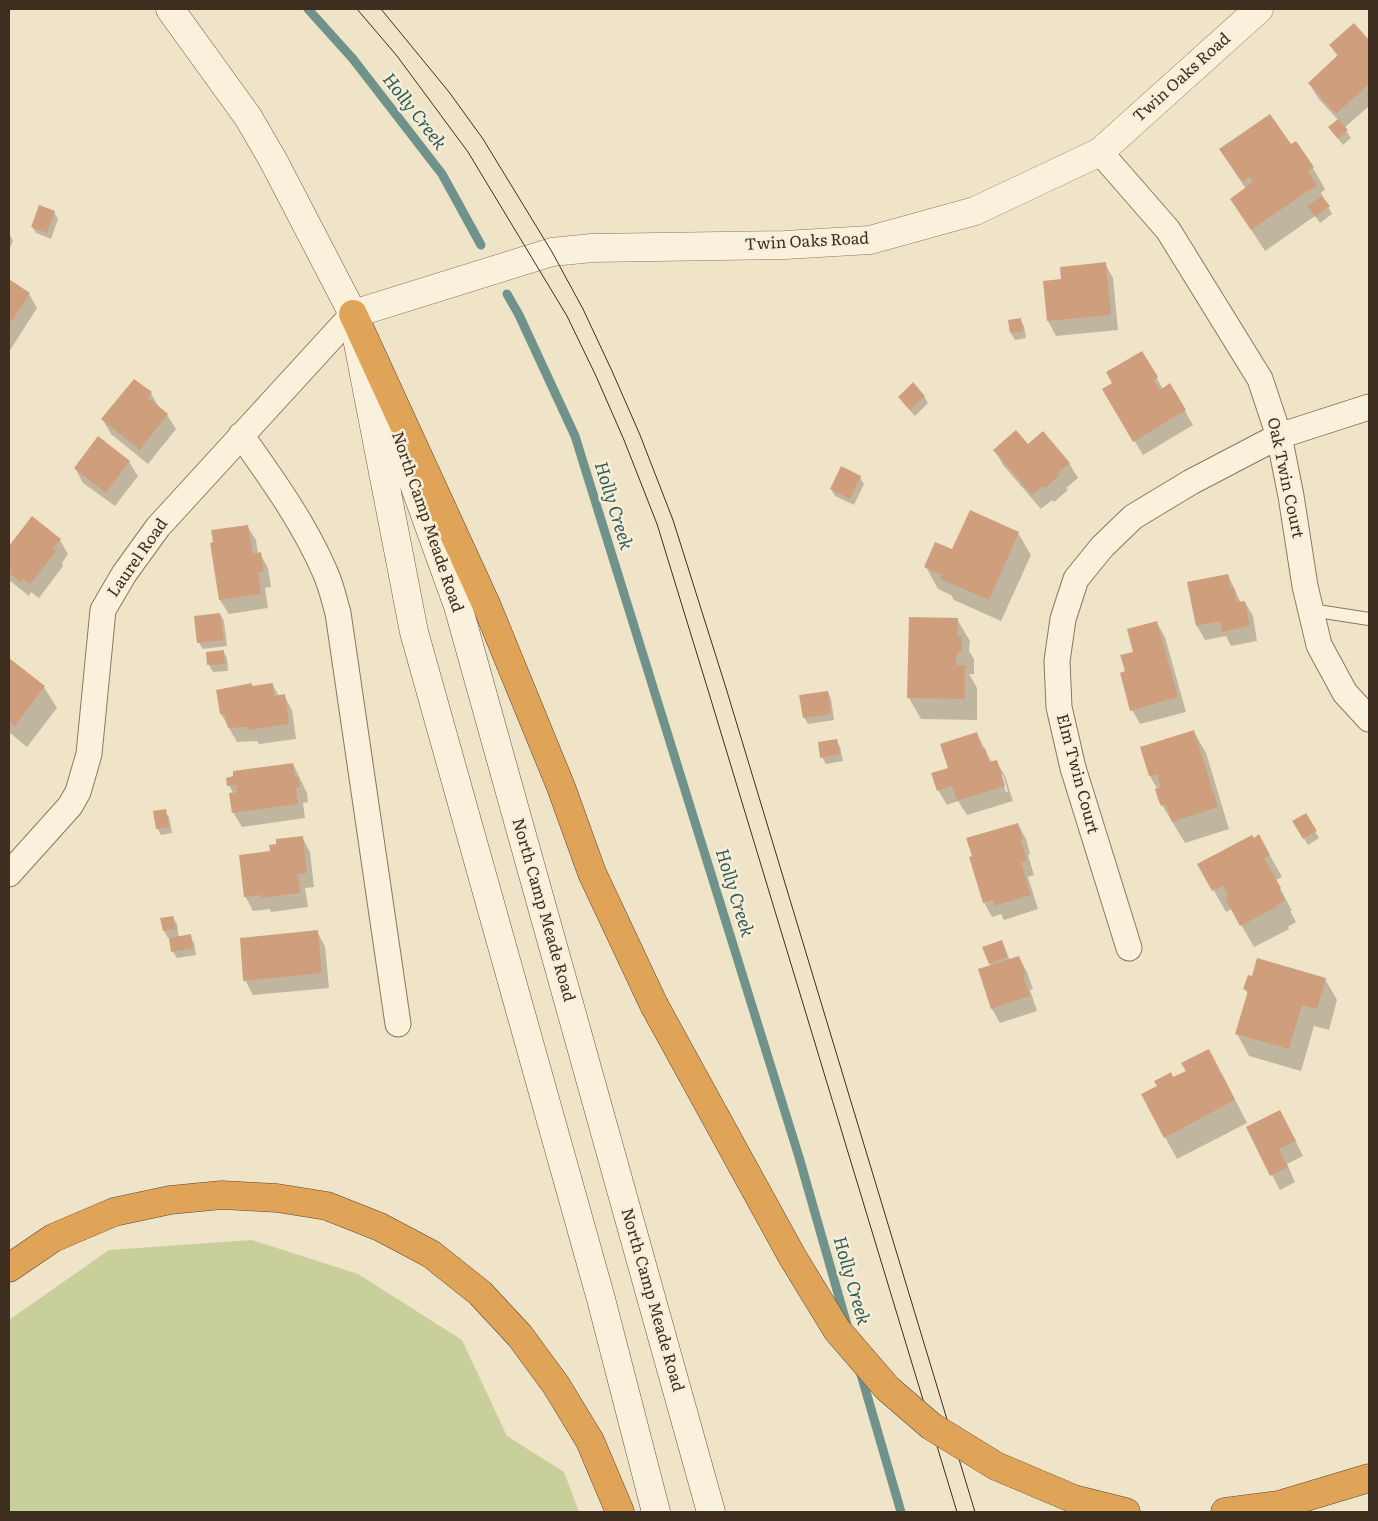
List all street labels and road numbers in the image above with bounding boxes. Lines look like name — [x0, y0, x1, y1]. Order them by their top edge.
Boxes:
street label: Twin Oaks Road — [1129, 29, 1235, 127]
street label: Twin Oaks Road — [744, 229, 870, 255]
street label: Oak Twin Court — [1263, 416, 1307, 540]
street label: North Camp Meade Road — [387, 429, 467, 615]
street label: Laurel Road — [104, 515, 172, 601]
street label: Elm Twin Court — [1052, 712, 1102, 836]
street label: North Camp Meade Road — [508, 816, 578, 1004]
street label: North Camp Meade Road — [617, 1206, 687, 1394]

